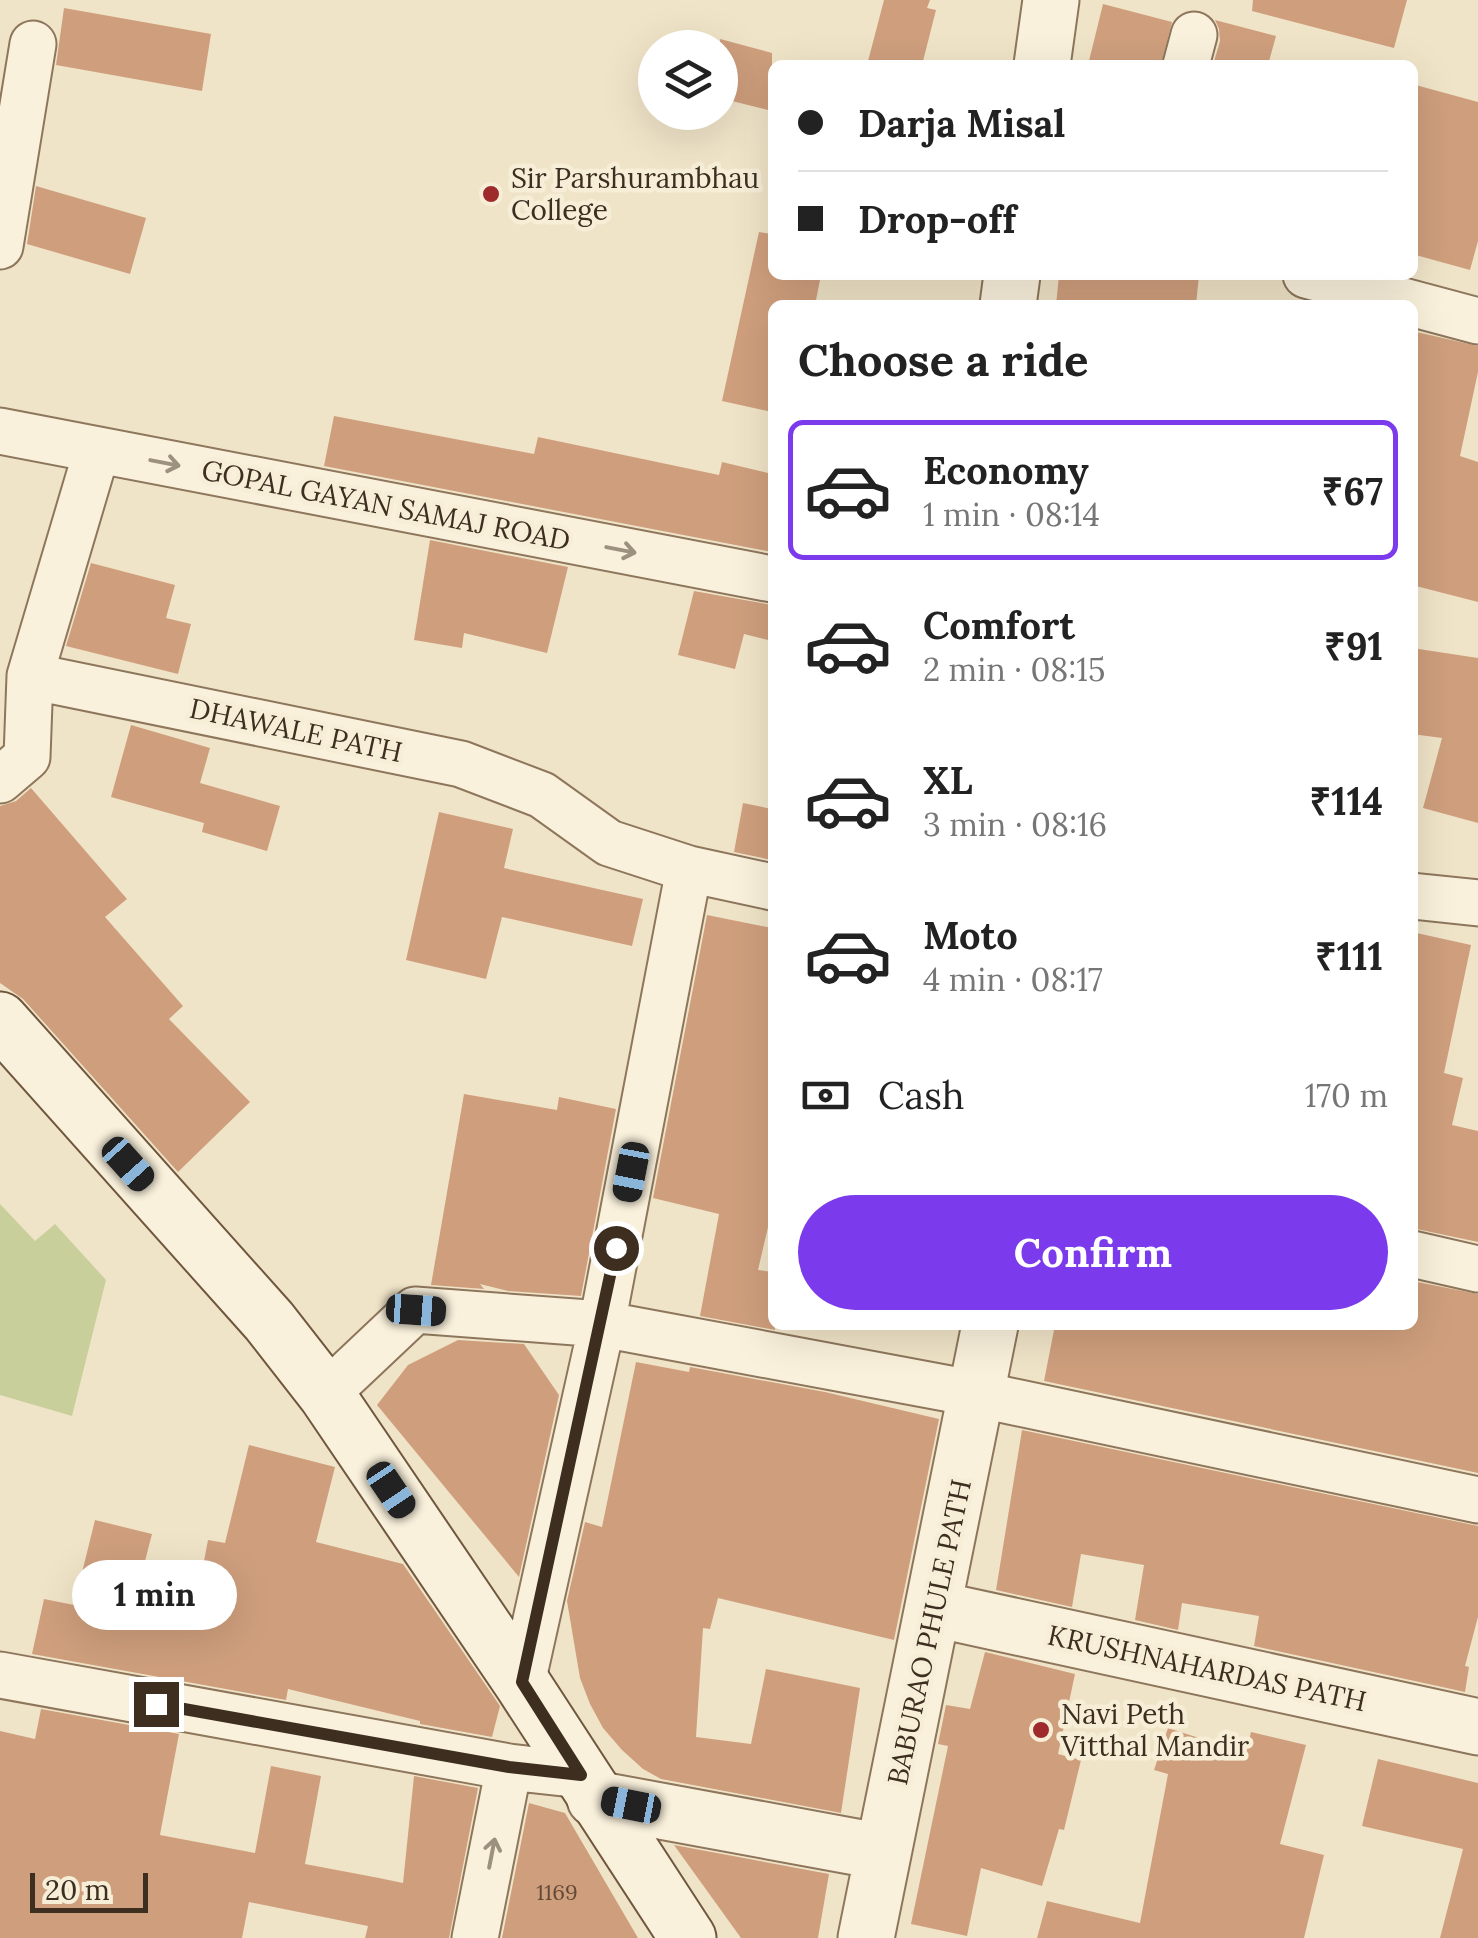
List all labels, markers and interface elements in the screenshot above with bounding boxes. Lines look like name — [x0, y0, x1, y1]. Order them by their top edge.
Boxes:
map controls — [638, 30, 738, 130]
button: layers — [638, 30, 738, 130]
text: Darja Misal — [858, 99, 1065, 147]
place label: Sir Parshurambhau College — [511, 160, 759, 228]
marker: Sir Parshurambhau College — [480, 183, 502, 205]
text: Drop-off — [858, 195, 1016, 243]
text: Choose a ride — [798, 331, 1088, 388]
icon: car — [803, 445, 893, 535]
text: Economy — [923, 446, 1089, 494]
street label: GOPAL GAYAN SAMAJ ROAD — [199, 452, 573, 558]
one-way arrow — [148, 454, 180, 473]
text: ₹67 — [1322, 467, 1383, 515]
text: 1 min · 08:14 — [923, 494, 1100, 535]
one-way arrow — [604, 541, 637, 560]
icon: car — [803, 600, 893, 690]
text: Comfort — [923, 601, 1075, 649]
text: ₹91 — [1324, 622, 1383, 670]
text: 2 min · 08:15 — [923, 649, 1105, 690]
street label: DHAWALE PATH — [186, 690, 406, 770]
icon: car — [803, 755, 893, 845]
text: XL — [923, 756, 973, 804]
text: ₹114 — [1310, 777, 1383, 825]
text: 3 min · 08:16 — [923, 804, 1107, 845]
icon: car — [803, 910, 893, 1000]
text: Moto — [923, 911, 1018, 959]
text: ₹111 — [1315, 932, 1383, 980]
text: 4 min · 08:17 — [923, 959, 1103, 1000]
icon: cash — [798, 1068, 853, 1123]
text: Cash — [878, 1071, 965, 1119]
text: 170 m — [1305, 1075, 1388, 1116]
car — [97, 1132, 159, 1196]
car — [611, 1140, 651, 1204]
button: Confirm — [798, 1195, 1388, 1310]
route start — [594, 1226, 639, 1271]
car — [385, 1293, 447, 1327]
car — [362, 1457, 420, 1523]
street label: BABURAO PHULE PATH — [879, 1476, 979, 1788]
callout: 1 min — [74, 1559, 238, 1629]
text: 1 min — [114, 1574, 195, 1615]
street label: KRUSHNAHARDAS PATH — [1044, 1617, 1370, 1719]
route end — [134, 1682, 179, 1727]
place label: Navi Peth Vitthal Mandir — [1060, 1696, 1249, 1764]
marker: Navi Peth Vitthal Mandir — [1030, 1719, 1052, 1741]
car — [599, 1785, 663, 1825]
one-way arrow — [483, 1837, 502, 1869]
scale bar — [30, 1868, 148, 1912]
text: 20 m — [45, 1872, 110, 1908]
house number: 1169 — [536, 1878, 578, 1906]

